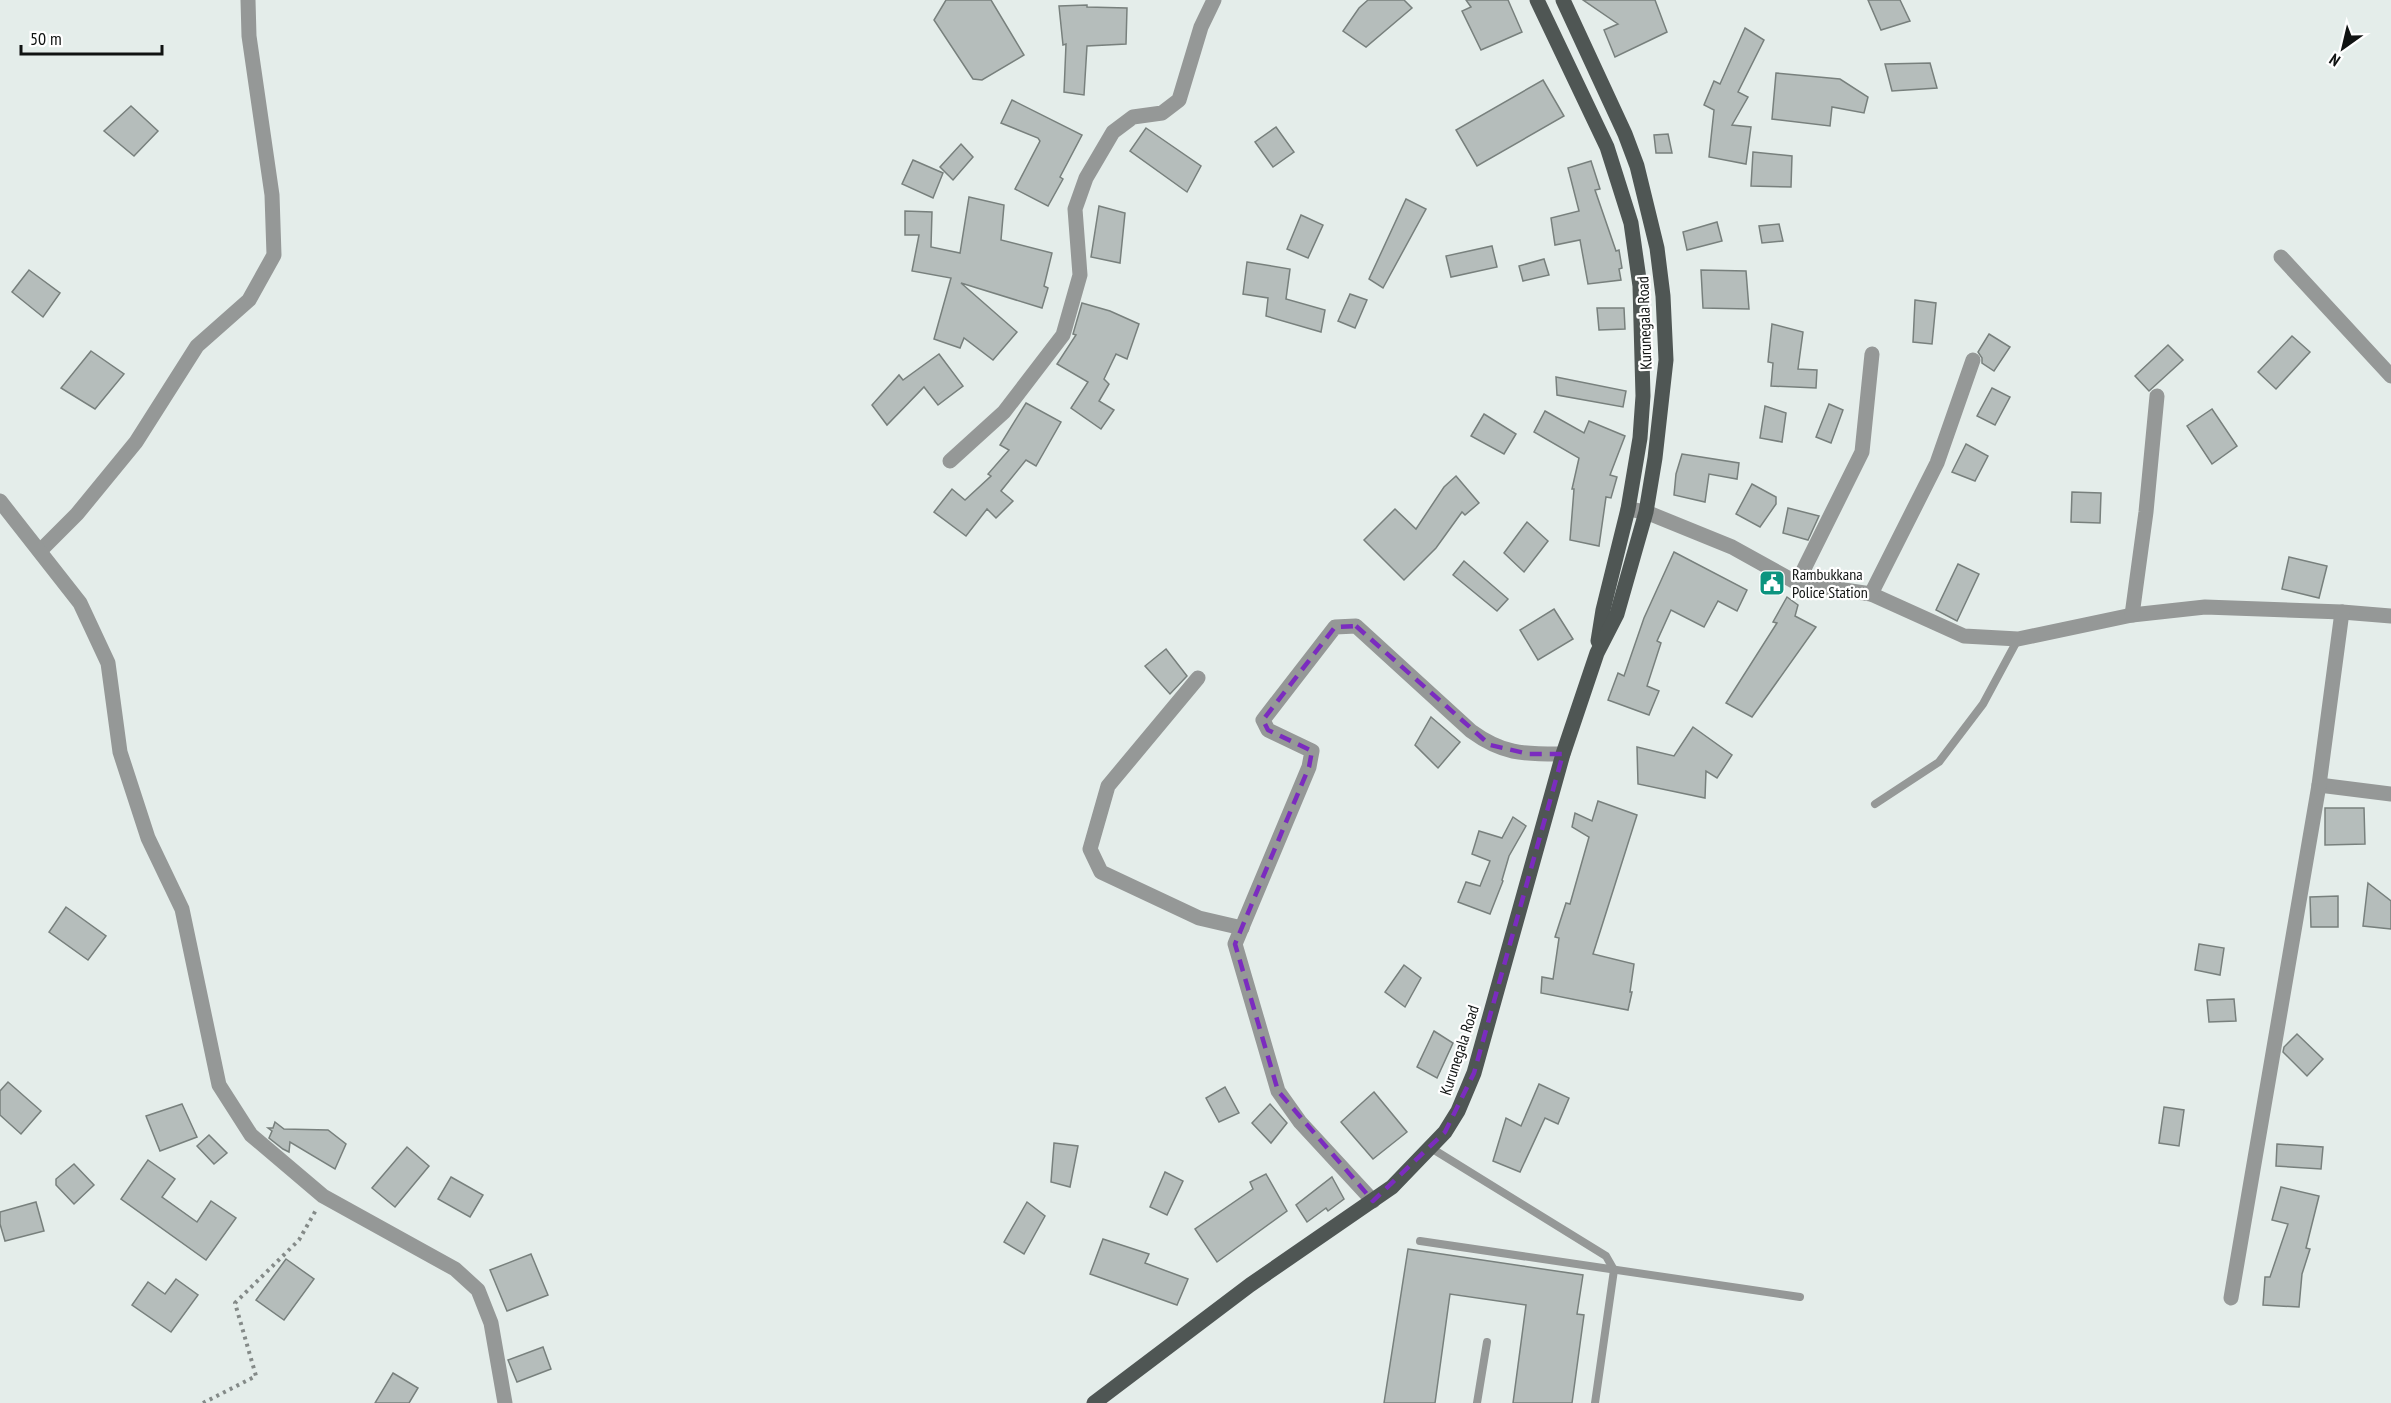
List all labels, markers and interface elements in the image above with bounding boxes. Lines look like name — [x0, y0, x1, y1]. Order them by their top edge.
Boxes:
scale bar — [21, 18, 162, 56]
north arrow — [2313, 18, 2373, 78]
text: 50 m — [30, 27, 62, 50]
text: N — [2325, 50, 2344, 71]
street label: Kurunegala Road — [1632, 276, 1656, 370]
place label: Rambukkana Police Station — [1792, 564, 1868, 602]
public building icon: Rambukkana Police Station — [1757, 568, 1787, 598]
street label: Kurunegala Road — [1435, 1002, 1483, 1098]

